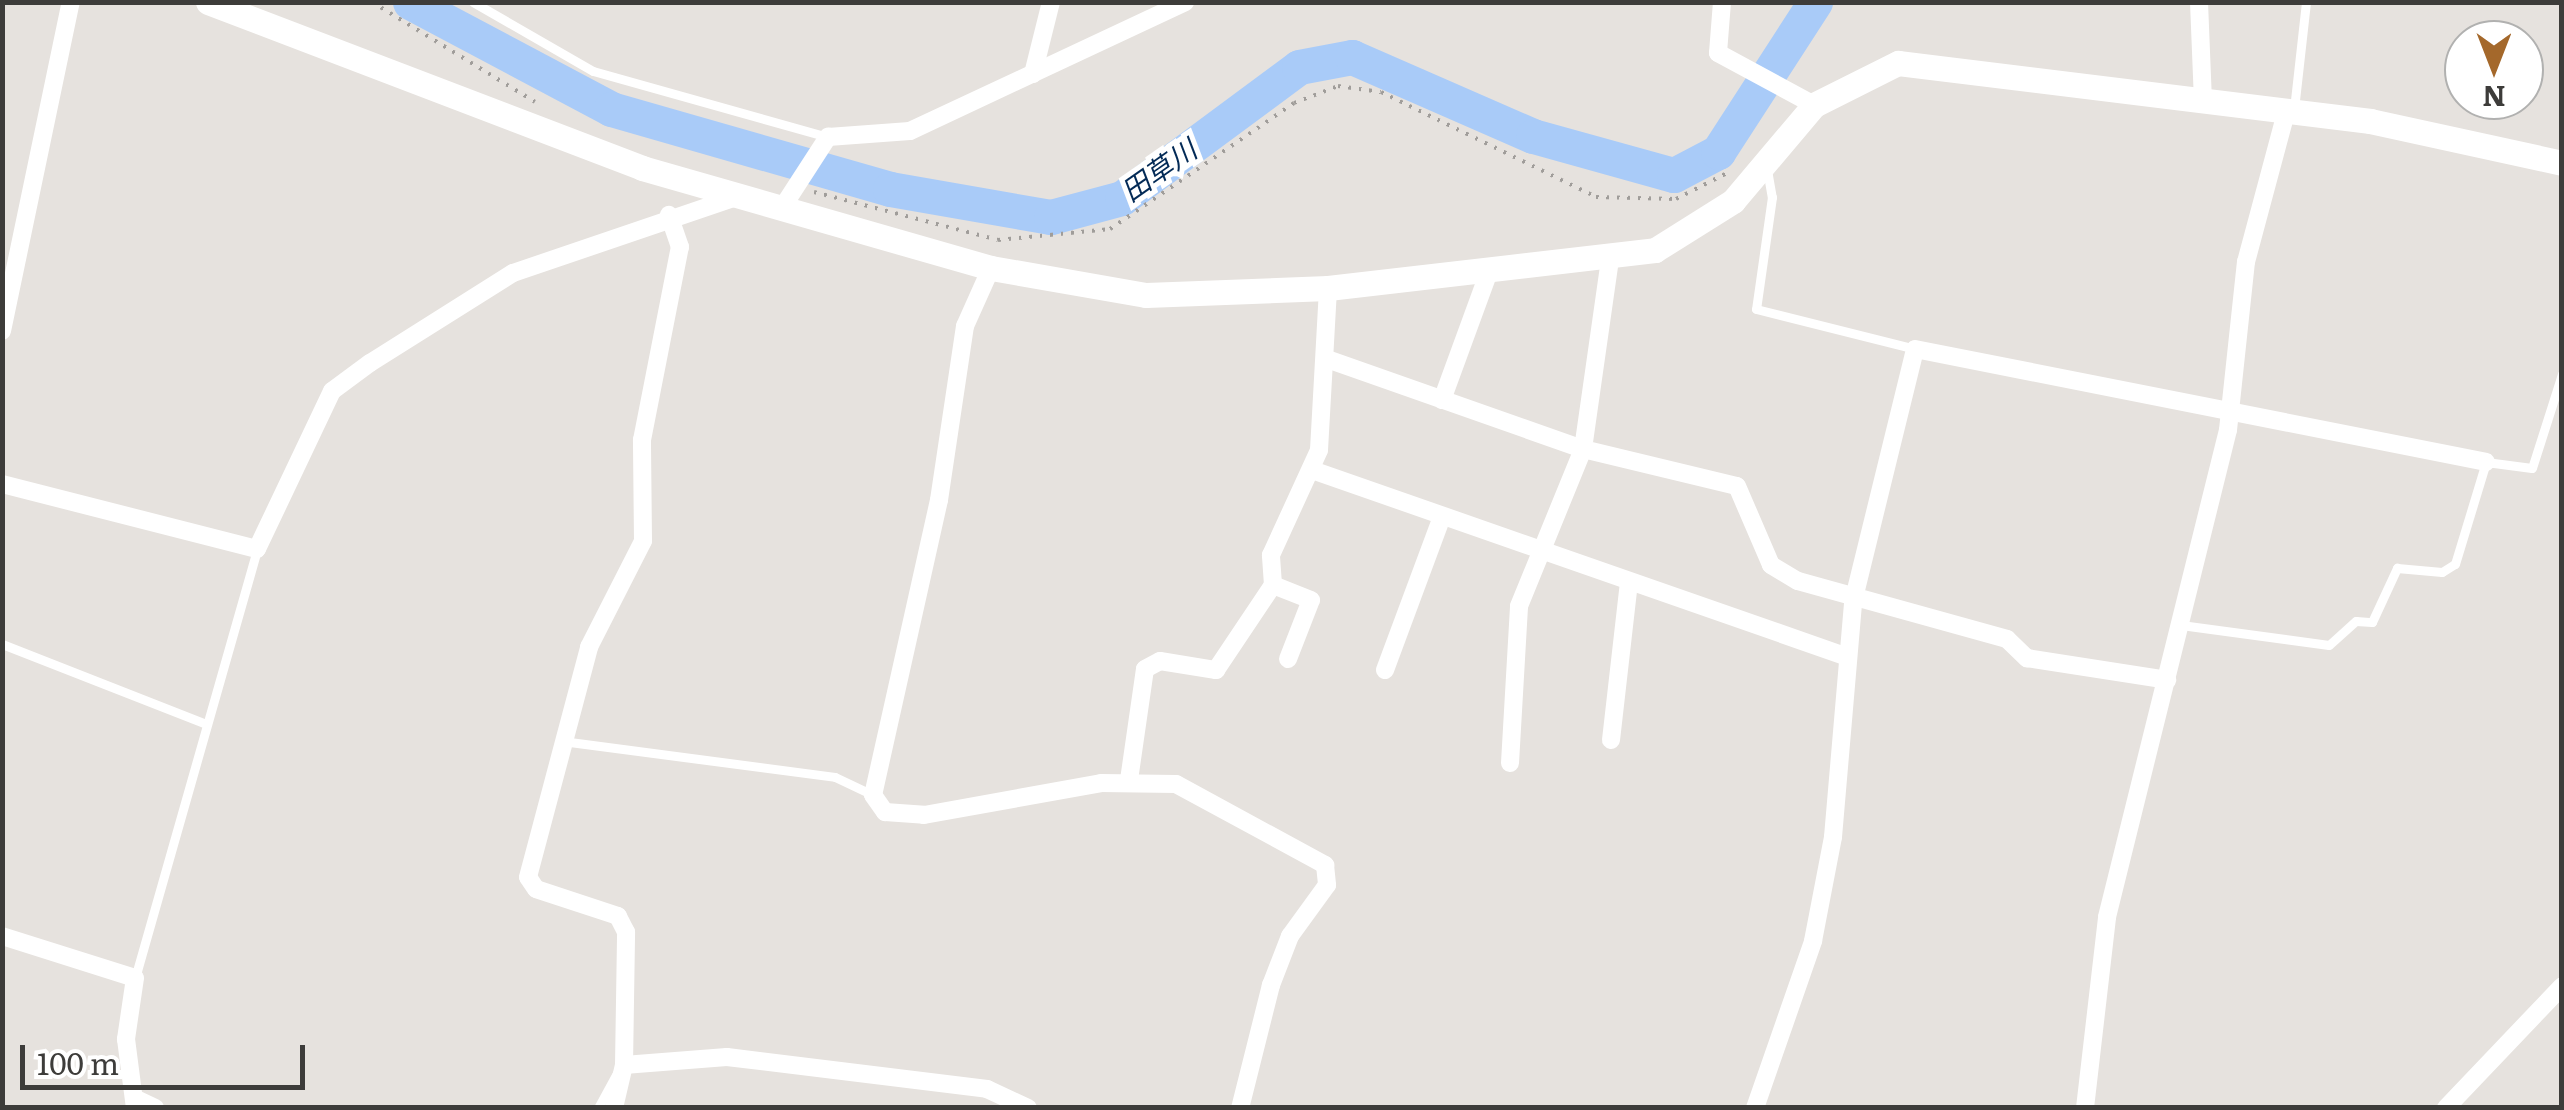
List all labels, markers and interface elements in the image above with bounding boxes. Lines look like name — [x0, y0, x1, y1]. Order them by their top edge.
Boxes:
north arrow — [2444, 20, 2544, 120]
text: N — [2482, 77, 2506, 119]
water label: 田草川 — [1114, 131, 1202, 207]
scale bar — [25, 1025, 310, 1087]
text: 100 m — [37, 1040, 119, 1084]

